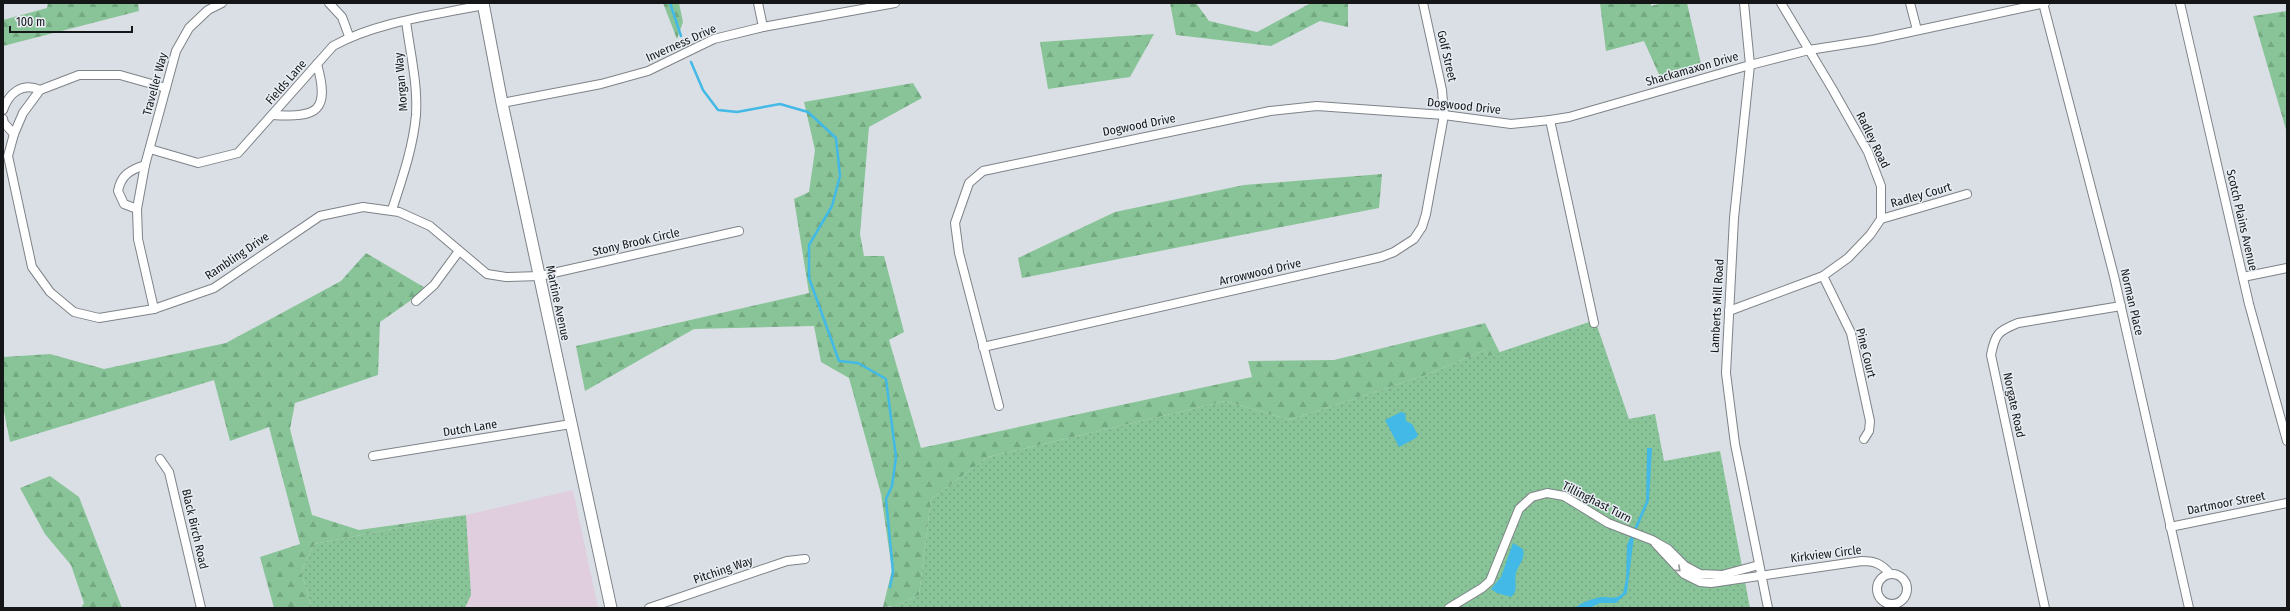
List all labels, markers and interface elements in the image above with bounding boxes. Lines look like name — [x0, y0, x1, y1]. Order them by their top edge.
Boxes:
scale bar — [10, 8, 132, 34]
text: 100 m — [16, 15, 45, 29]
street label: Inverness Drive — [644, 21, 718, 65]
street label: Golf Street — [1434, 29, 1460, 83]
street label: Shackamaxon Drive — [1644, 49, 1740, 89]
street label: Traveller Way — [140, 50, 170, 117]
street label: Morgan Way — [391, 51, 411, 112]
street label: Fields Lane — [263, 57, 309, 107]
street label: Dogwood Drive — [1426, 95, 1502, 117]
street label: Radley Road — [1853, 110, 1893, 170]
street label: Dogwood Drive — [1101, 111, 1177, 139]
street label: Scotch Plains Avenue — [2224, 168, 2260, 272]
street label: Radley Court — [1889, 180, 1953, 210]
street label: Stony Brook Circle — [591, 225, 681, 259]
street label: Rambling Drive — [202, 229, 272, 283]
street label: Arrowwood Drive — [1218, 256, 1302, 288]
street label: Lamberts Mill Road — [1708, 259, 1726, 353]
street label: Martine Avenue — [543, 264, 573, 342]
street label: Norman Place — [2118, 267, 2146, 337]
street label: Pine Court — [1853, 327, 1879, 379]
street label: Norgate Road — [2000, 371, 2028, 439]
street label: Dutch Lane — [442, 417, 498, 439]
street label: Tillinghast Turn — [1560, 479, 1634, 525]
street label: Black Birch Road — [179, 488, 211, 570]
street label: Dartmoor Street — [2186, 489, 2266, 517]
street label: Kirkview Circle — [1790, 543, 1862, 565]
street label: Pitching Way — [691, 553, 755, 587]
one-way arrow — [1673, 564, 1681, 572]

